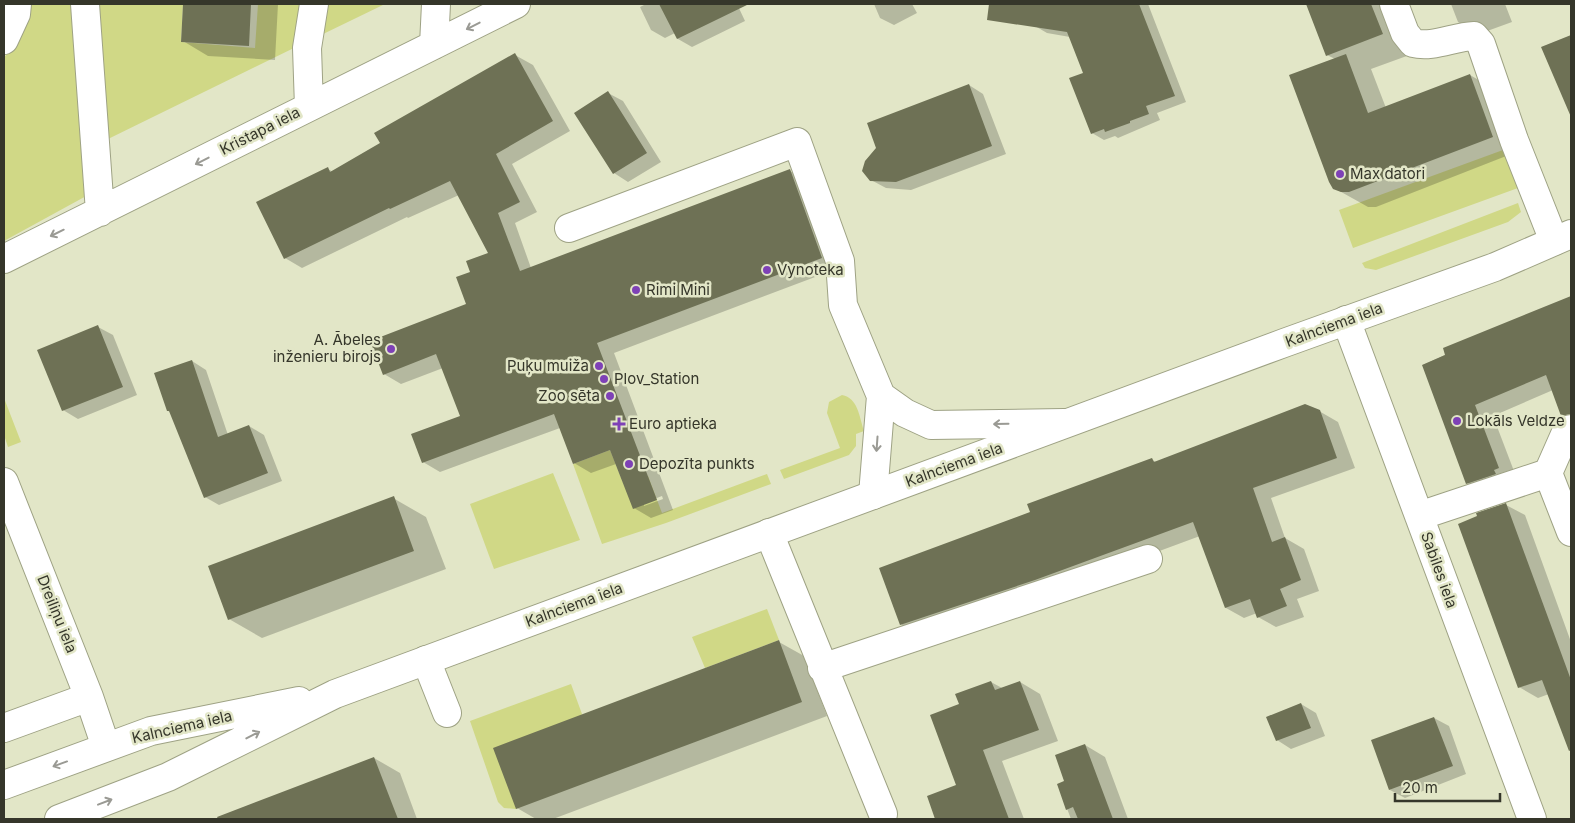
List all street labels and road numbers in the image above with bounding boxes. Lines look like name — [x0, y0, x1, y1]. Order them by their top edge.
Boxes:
street label: Kristapa iela — [217, 102, 303, 159]
street label: Kalnciema iela — [1283, 298, 1385, 351]
street label: Kalnciema iela — [903, 438, 1005, 491]
street label: Sabiles iela — [1417, 529, 1462, 611]
street label: Dreiliņu iela — [33, 572, 82, 656]
street label: Kalnciema iela — [523, 578, 625, 631]
street label: Kalnciema iela — [130, 706, 234, 747]

